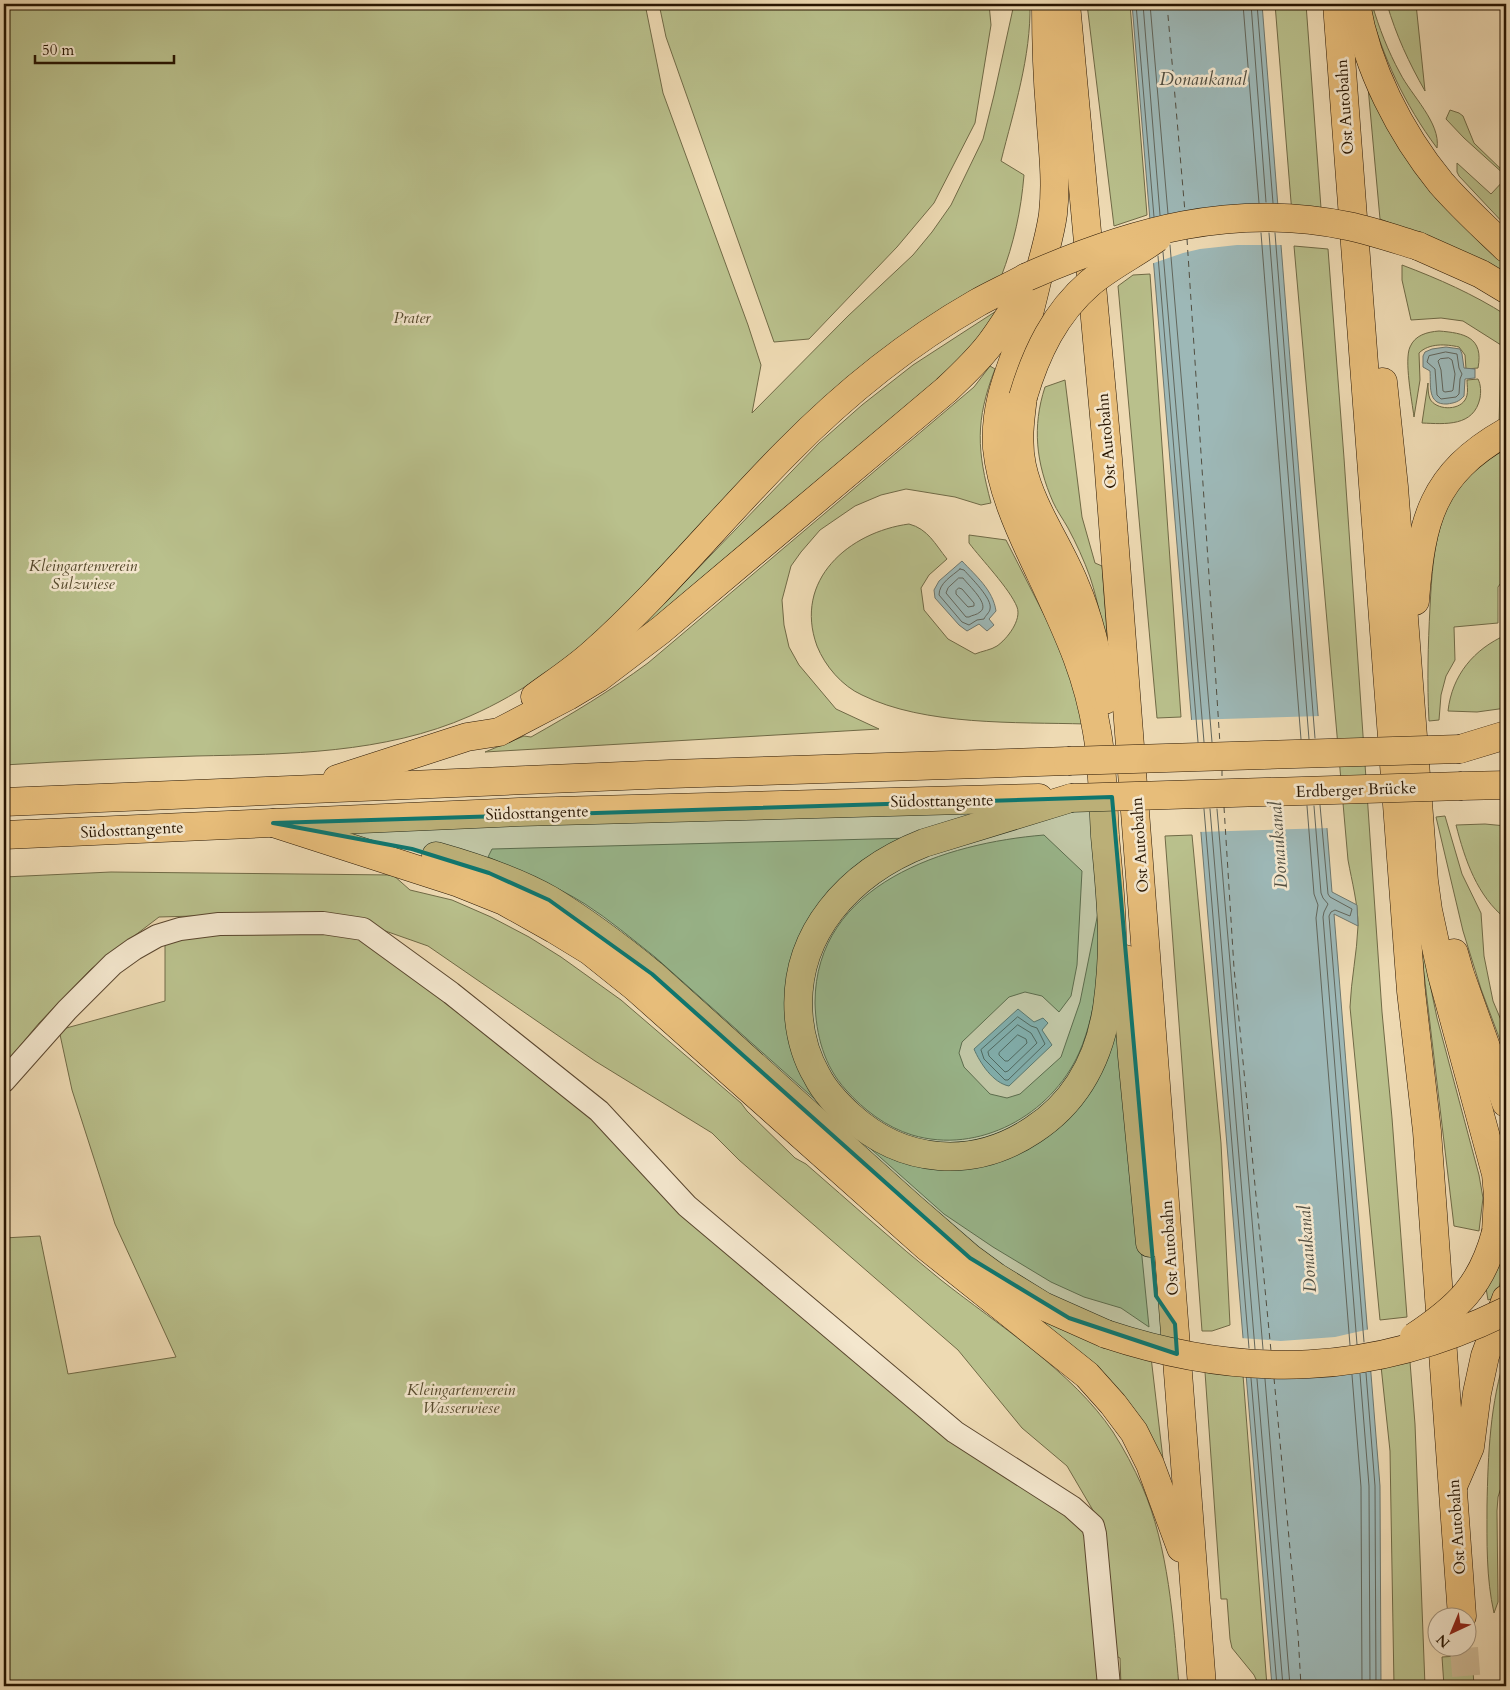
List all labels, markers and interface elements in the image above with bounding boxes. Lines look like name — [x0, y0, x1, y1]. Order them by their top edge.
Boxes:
scale bar — [35, 32, 174, 64]
text: 50 m — [42, 40, 74, 60]
street label: Ost Autobahn — [1331, 58, 1359, 155]
water label: Donaukanal — [1159, 67, 1248, 92]
park label: Prater — [393, 307, 431, 329]
street label: Ost Autobahn — [1092, 392, 1122, 490]
park label: Kleingartenverein Sulzwiese — [29, 555, 138, 595]
street label: Erdberger Brücke — [1295, 777, 1417, 803]
street label: Südosttangente — [890, 789, 994, 813]
street label: Ost Autobahn — [1126, 796, 1154, 893]
water label: Donaukanal — [1263, 799, 1294, 889]
street label: Südosttangente — [485, 800, 589, 826]
street label: Südosttangente — [80, 816, 184, 844]
street label: Ost Autobahn — [1156, 1199, 1184, 1296]
water label: Donaukanal — [1292, 1203, 1323, 1293]
park label: Kleingartenverein Wasserwiese — [407, 1379, 516, 1419]
street label: Ost Autobahn — [1443, 1478, 1471, 1575]
north arrow — [1428, 1608, 1478, 1658]
text: N — [1432, 1630, 1454, 1652]

